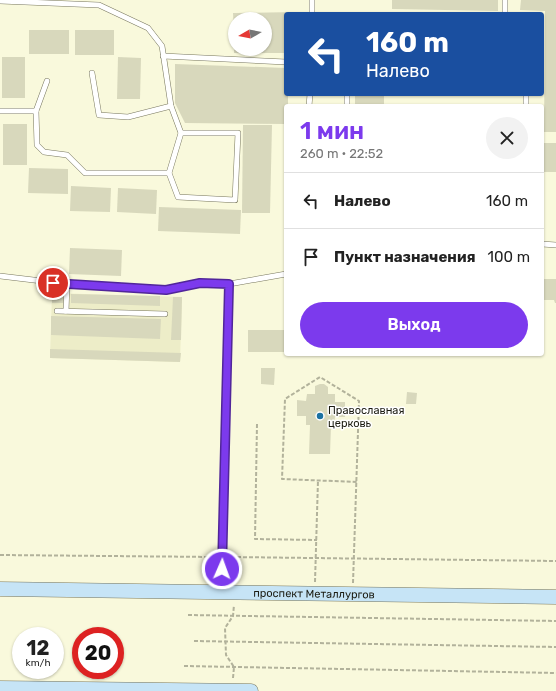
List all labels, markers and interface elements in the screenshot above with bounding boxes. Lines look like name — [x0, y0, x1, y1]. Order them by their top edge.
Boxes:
north arrow — [228, 12, 272, 56]
map controls — [228, 12, 272, 56]
text: 160 m — [366, 26, 449, 59]
icon: left — [300, 28, 352, 80]
text: Налево — [366, 60, 430, 82]
text: 1 мин — [300, 117, 364, 145]
button: close — [486, 117, 528, 159]
text: 260 m · 22:52 — [300, 146, 383, 161]
icon: left — [300, 190, 322, 212]
text: Налево — [334, 192, 391, 210]
text: 160 m — [486, 192, 528, 210]
icon: arrive — [300, 246, 322, 268]
text: Пункт назначения — [334, 248, 476, 266]
text: 100 m — [488, 248, 530, 266]
pin — [36, 266, 70, 300]
icon: arrive — [42, 272, 64, 294]
button: Выход — [300, 302, 528, 348]
place label: Православная церковь — [328, 404, 404, 430]
marker: Православная церковь — [315, 411, 325, 421]
position arrow — [201, 548, 243, 590]
street label: проспект Металлургов — [253, 587, 375, 601]
speed limit sign: 20 — [72, 627, 124, 679]
text: 12 — [27, 636, 49, 660]
text: km/h — [26, 657, 50, 669]

